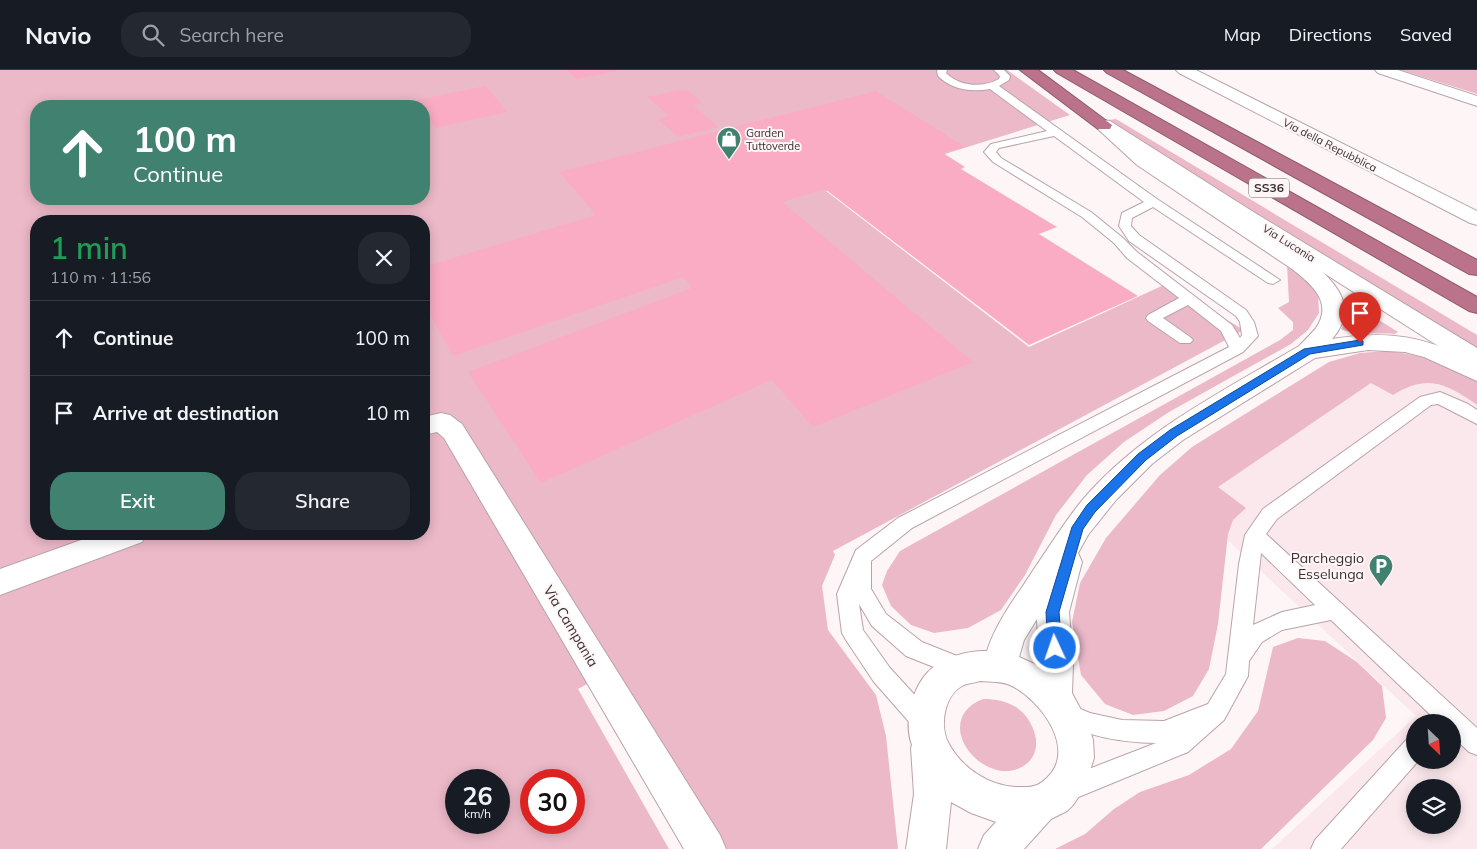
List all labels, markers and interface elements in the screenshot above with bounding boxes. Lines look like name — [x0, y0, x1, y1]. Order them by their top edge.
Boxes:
search box — [121, 12, 471, 57]
text: Navio — [25, 20, 91, 50]
icon: search — [139, 21, 167, 49]
text: Search here — [179, 23, 284, 47]
text: Map — [1224, 23, 1261, 46]
text: Directions — [1289, 23, 1372, 46]
text: Saved — [1400, 23, 1452, 46]
street label: Via della Repubblica — [1281, 115, 1379, 175]
text: 100 m — [133, 117, 237, 161]
icon: ahead — [50, 120, 115, 185]
shop icon: Garden Tuttoverde — [716, 126, 742, 160]
place label: Garden Tuttoverde — [746, 126, 800, 153]
text: Continue — [133, 160, 223, 188]
road number: SS36 — [1249, 179, 1289, 198]
street label: Via Lucania — [1260, 221, 1318, 265]
text: 1 min — [50, 229, 128, 267]
button: close — [358, 232, 410, 284]
text: 110 m · 11:56 — [50, 267, 151, 287]
pin — [1339, 292, 1381, 343]
icon: arrive — [1346, 299, 1374, 327]
icon: ahead — [50, 324, 78, 352]
text: Continue — [93, 326, 173, 350]
text: 100 m — [354, 326, 410, 350]
icon: arrive — [50, 399, 78, 427]
text: Arrive at destination — [93, 401, 279, 425]
text: 10 m — [366, 401, 410, 425]
button: Exit — [50, 472, 225, 530]
button: Share — [235, 472, 410, 530]
place label: Parcheggio Esselunga — [1291, 549, 1364, 583]
parking icon: Parcheggio Esselunga — [1368, 553, 1394, 587]
street label: Via Campania — [540, 582, 602, 670]
position arrow — [1028, 621, 1080, 673]
north arrow — [1406, 714, 1461, 769]
map controls — [1406, 714, 1461, 834]
speed limit sign: 30 — [520, 769, 585, 834]
button: layers — [1406, 779, 1461, 834]
text: 26 — [462, 780, 493, 811]
text: km/h — [464, 806, 491, 821]

